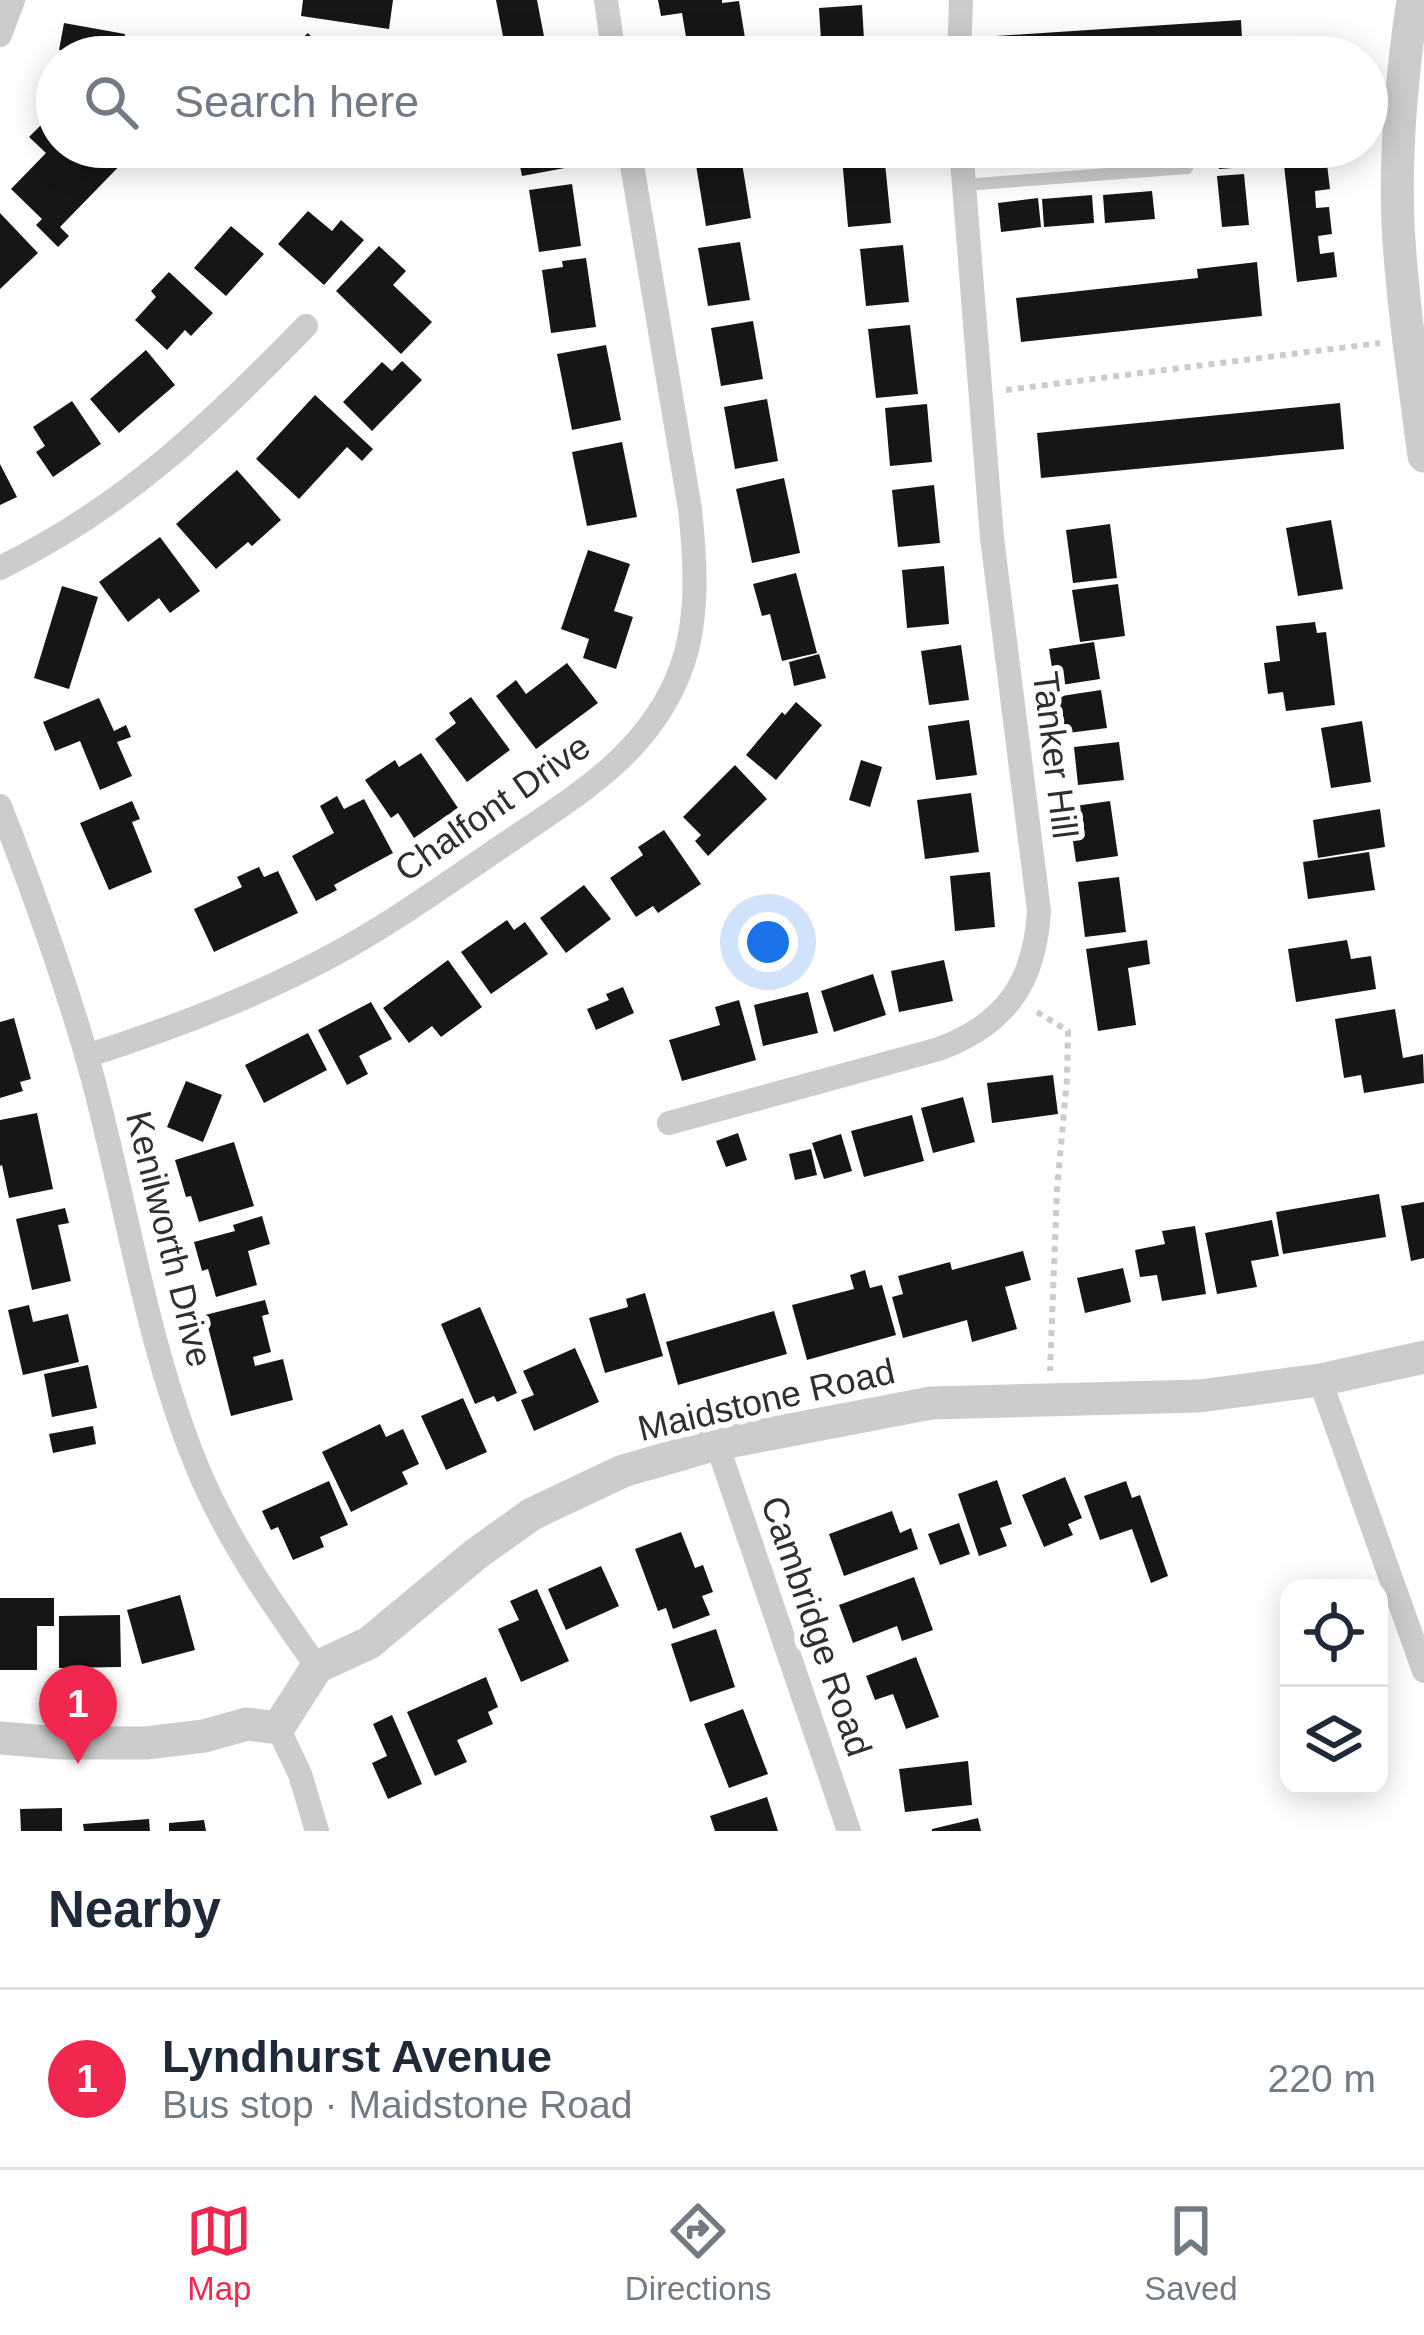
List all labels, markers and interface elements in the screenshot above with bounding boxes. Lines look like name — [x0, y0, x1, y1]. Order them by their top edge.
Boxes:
search box — [36, 36, 1388, 168]
icon: search — [78, 69, 144, 135]
text: Search here — [174, 76, 419, 127]
street label: Tanker Hill — [1025, 669, 1086, 841]
street label: Chalfont Drive — [387, 725, 597, 890]
your location — [738, 912, 798, 972]
street label: Kenilworth Drive — [118, 1107, 221, 1371]
street label: Maidstone Road — [634, 1350, 898, 1449]
street label: Cambridge Road — [753, 1491, 880, 1762]
map controls — [1280, 1579, 1388, 1795]
button: locate — [1280, 1579, 1388, 1687]
pin: 1 — [39, 1665, 117, 1764]
button: layers — [1280, 1687, 1388, 1795]
text: Nearby — [48, 1881, 221, 1938]
text: Lyndhurst Avenue — [162, 2031, 552, 2082]
text: 1 — [76, 2057, 98, 2100]
text: 220 m — [1268, 2057, 1376, 2100]
text: Bus stop · Maidstone Road — [162, 2083, 632, 2126]
tab: Map — [186, 2198, 252, 2308]
tab: Directions — [625, 2198, 772, 2308]
tab: Saved — [1144, 2198, 1238, 2308]

